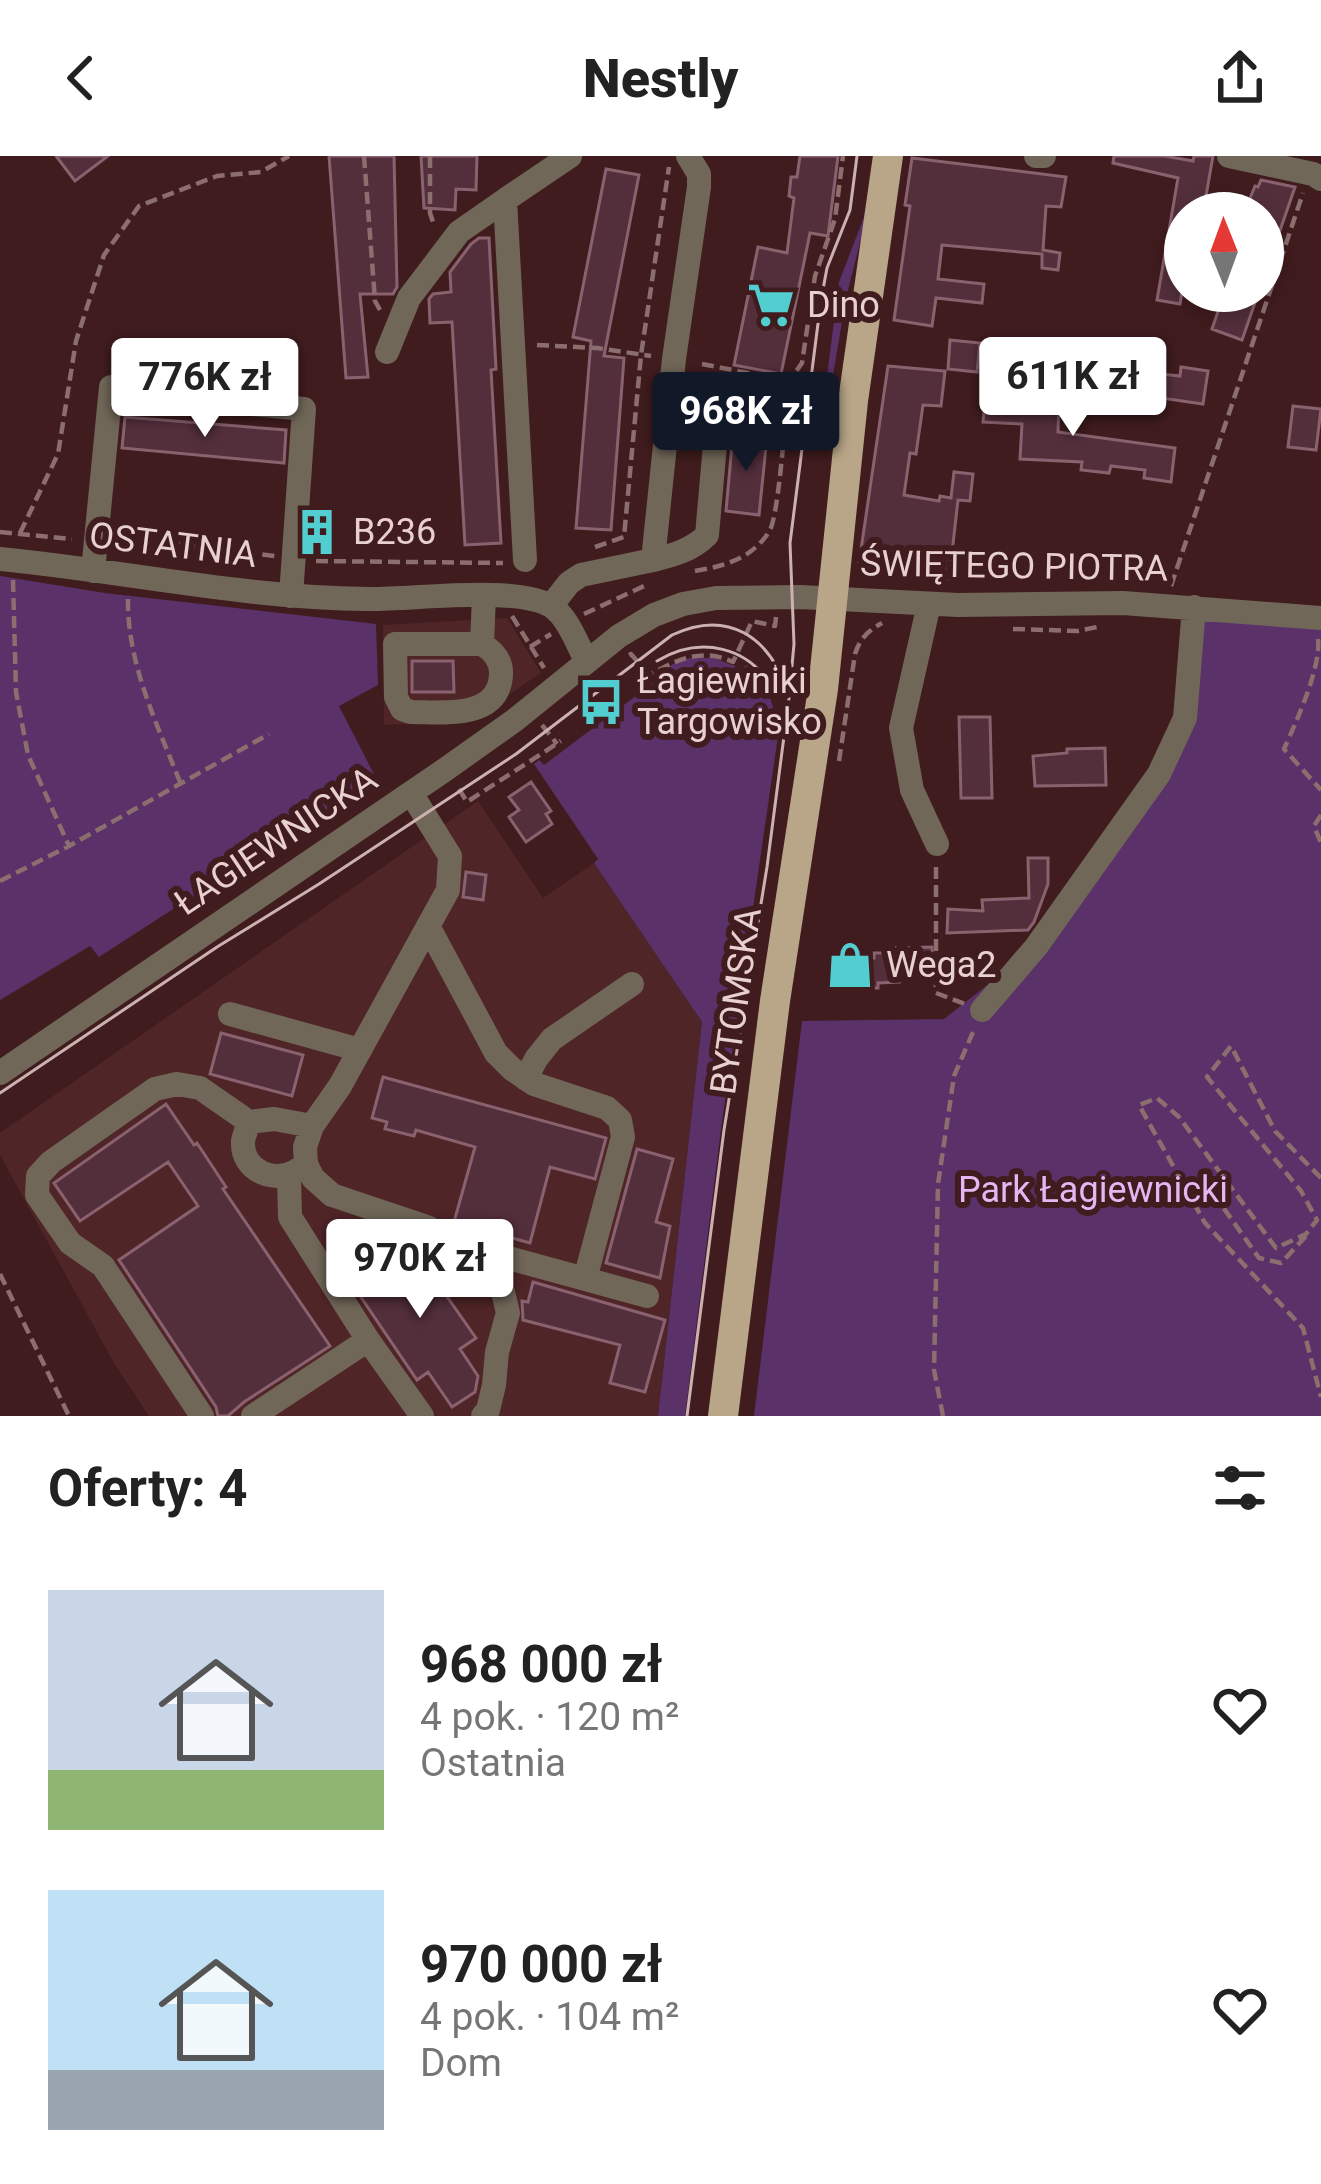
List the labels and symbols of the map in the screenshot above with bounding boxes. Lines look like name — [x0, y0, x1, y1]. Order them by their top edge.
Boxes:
north arrow — [1164, 192, 1284, 312]
supermarket icon: Dino — [746, 280, 796, 330]
place label: Dino — [807, 284, 880, 326]
pin: 611K zł — [962, 337, 1184, 439]
pin: 776K zł — [94, 338, 316, 440]
pin: 968K zł — [635, 372, 857, 474]
building icon: B236 — [292, 507, 342, 557]
place label: B236 — [353, 511, 436, 553]
street label: OSTATNIA — [87, 514, 260, 576]
street label: ŚWIĘTEGO PIOTRA — [860, 541, 1169, 590]
place label: Łagiewniki Targowisko — [637, 660, 822, 743]
bus stop icon: Łagiewniki Targowisko — [576, 677, 626, 727]
street label: ŁAGIEWNICKA — [167, 758, 385, 924]
street label: BYTOMSKA — [702, 904, 770, 1097]
shop icon: Wega2 — [825, 940, 875, 990]
place label: Wega2 — [886, 944, 997, 986]
park label: Park Łagiewnicki — [958, 1169, 1228, 1211]
pin: 970K zł — [309, 1219, 531, 1321]

